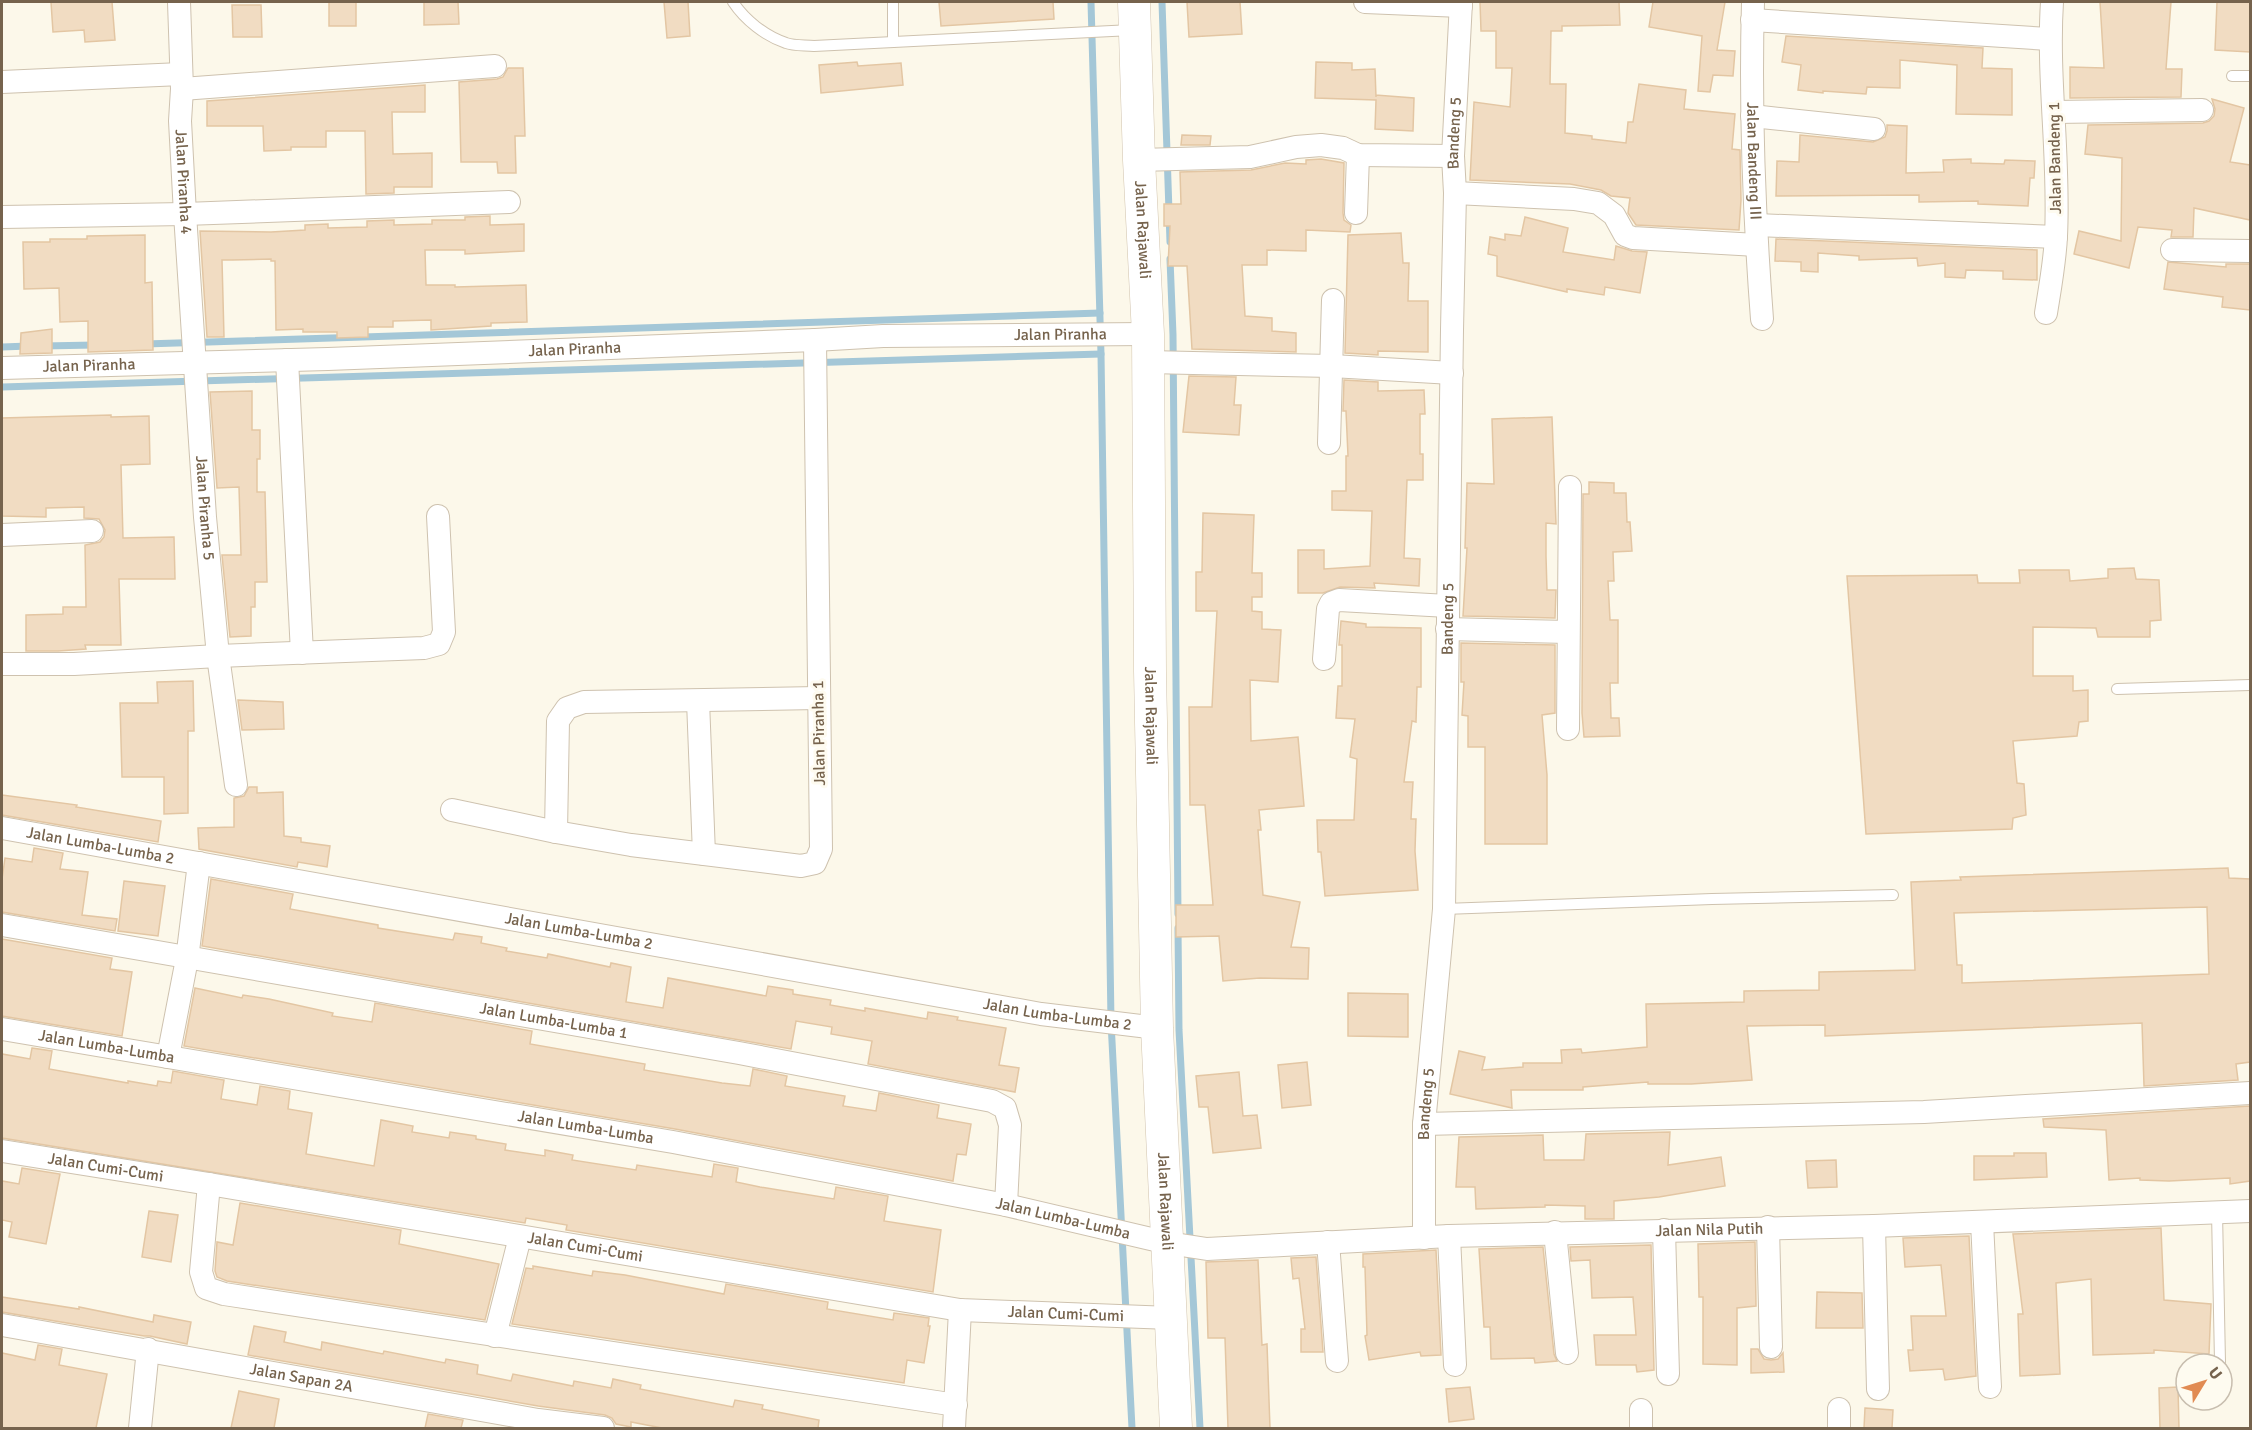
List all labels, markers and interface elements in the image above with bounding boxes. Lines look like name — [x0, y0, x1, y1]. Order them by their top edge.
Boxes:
street label: Bandeng 5 — [1443, 96, 1466, 170]
street label: Jalan Bandeng III — [1742, 102, 1766, 220]
street label: Jalan Bandeng 1 — [2044, 102, 2066, 214]
street label: Jalan Piranha 4 — [170, 129, 196, 235]
street label: Jalan Rajawali — [1130, 180, 1155, 280]
street label: Jalan Piranha — [1014, 324, 1107, 345]
street label: Jalan Piranha — [528, 338, 622, 361]
street label: Jalan Piranha — [42, 354, 136, 377]
street label: Jalan Piranha 5 — [191, 455, 219, 561]
street label: Bandeng 5 — [1438, 583, 1459, 655]
street label: Jalan Rajawali — [1140, 666, 1162, 765]
street label: Jalan Piranha 1 — [808, 680, 830, 786]
street label: Jalan Lumba-Lumba 2 — [25, 823, 176, 869]
street label: Jalan Lumba-Lumba 2 — [503, 908, 654, 954]
street label: Jalan Lumba-Lumba 2 — [982, 994, 1133, 1035]
street label: Jalan Lumba-Lumba 1 — [478, 998, 629, 1044]
street label: Jalan Lumba-Lumba — [37, 1025, 176, 1068]
street label: Bandeng 5 — [1414, 1067, 1439, 1140]
street label: Jalan Lumba-Lumba — [516, 1106, 655, 1149]
street label: Jalan Cumi-Cumi — [47, 1148, 165, 1187]
street label: Jalan Rajawali — [1153, 1152, 1178, 1251]
street label: Jalan Lumba-Lumba — [994, 1193, 1132, 1244]
street label: Jalan Nila Putih — [1655, 1219, 1764, 1241]
street label: Jalan Cumi-Cumi — [526, 1228, 644, 1267]
street label: Jalan Cumi-Cumi — [1007, 1302, 1124, 1326]
north arrow — [2174, 1352, 2234, 1412]
street label: Jalan Sapan 2A — [248, 1359, 355, 1397]
text: U — [2204, 1363, 2226, 1384]

